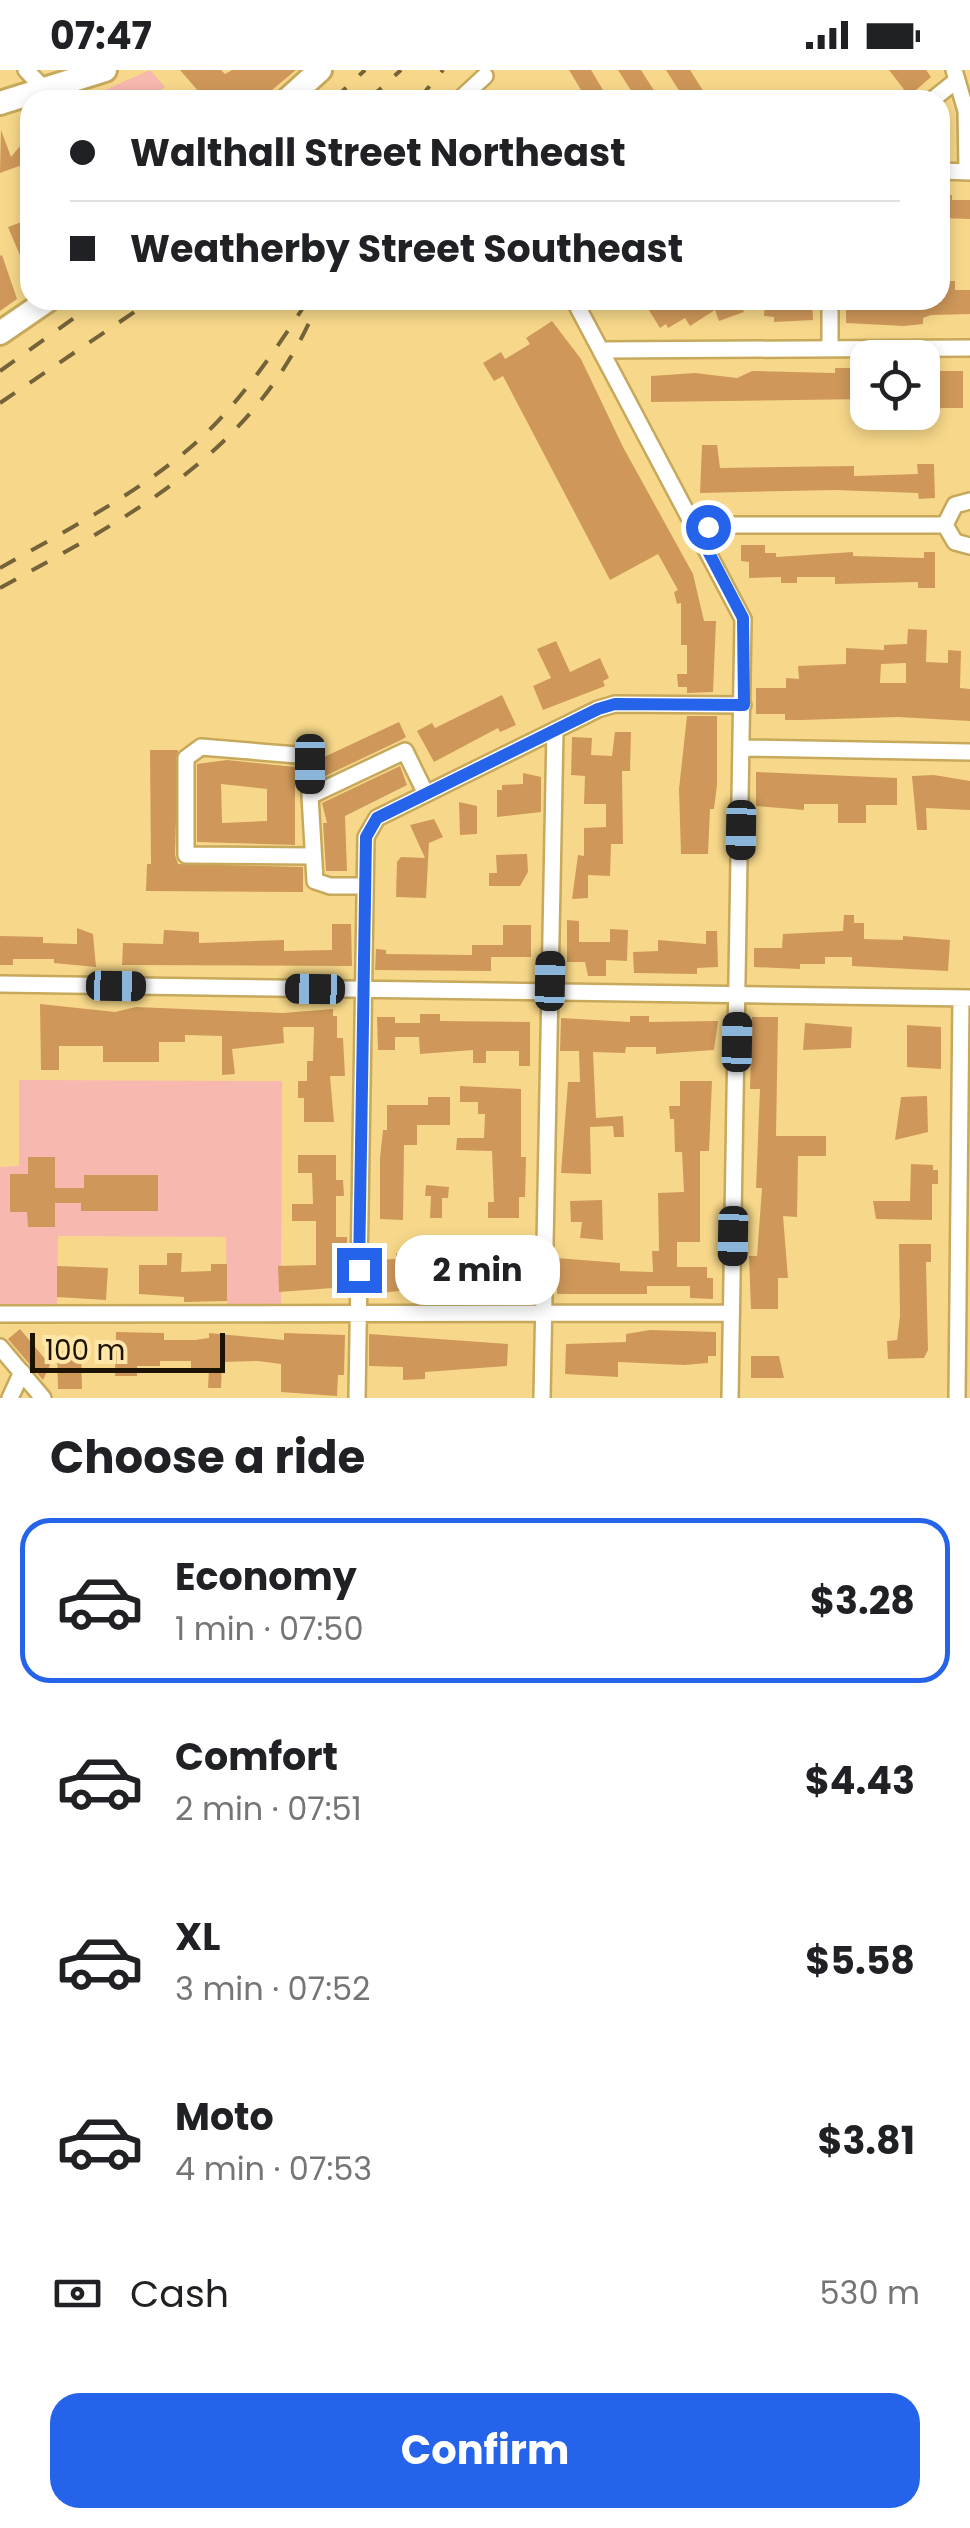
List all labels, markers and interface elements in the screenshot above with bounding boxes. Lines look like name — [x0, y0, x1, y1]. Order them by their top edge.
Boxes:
text: 07:47 — [50, 9, 152, 62]
text: Walthall Street Northeast — [130, 126, 626, 179]
text: Weatherby Street Southeast — [130, 222, 683, 275]
map controls — [850, 340, 940, 430]
button: locate — [850, 340, 940, 430]
route start — [686, 505, 731, 550]
car — [295, 734, 325, 794]
car — [725, 800, 757, 860]
car — [534, 951, 566, 1011]
car — [86, 970, 146, 1002]
car — [285, 973, 345, 1005]
car — [721, 1012, 753, 1072]
car — [717, 1206, 749, 1266]
callout: 2 min — [394, 1235, 559, 1305]
text: 2 min — [433, 1247, 522, 1292]
route end — [337, 1248, 382, 1293]
scale bar — [30, 1328, 225, 1372]
text: 100 m — [45, 1331, 125, 1370]
text: Choose a ride — [50, 1426, 365, 1489]
text: Economy — [175, 1550, 357, 1603]
icon: car — [55, 1556, 145, 1646]
text: $3.28 — [810, 1574, 915, 1627]
text: 1 min · 07:50 — [175, 1606, 364, 1651]
text: Comfort — [175, 1730, 338, 1783]
icon: car — [55, 1736, 145, 1826]
text: $4.43 — [805, 1754, 915, 1807]
text: 2 min · 07:51 — [175, 1786, 362, 1831]
text: XL — [175, 1910, 220, 1963]
icon: car — [55, 1916, 145, 2006]
text: $5.58 — [805, 1934, 915, 1987]
text: 3 min · 07:52 — [175, 1966, 370, 2011]
text: Moto — [175, 2090, 274, 2143]
icon: car — [55, 2096, 145, 2186]
text: $3.81 — [817, 2114, 915, 2167]
text: 4 min · 07:53 — [175, 2146, 372, 2191]
icon: cash — [50, 2266, 105, 2321]
text: Cash — [130, 2267, 229, 2320]
text: 530 m — [819, 2270, 920, 2315]
button: Confirm — [50, 2393, 920, 2508]

